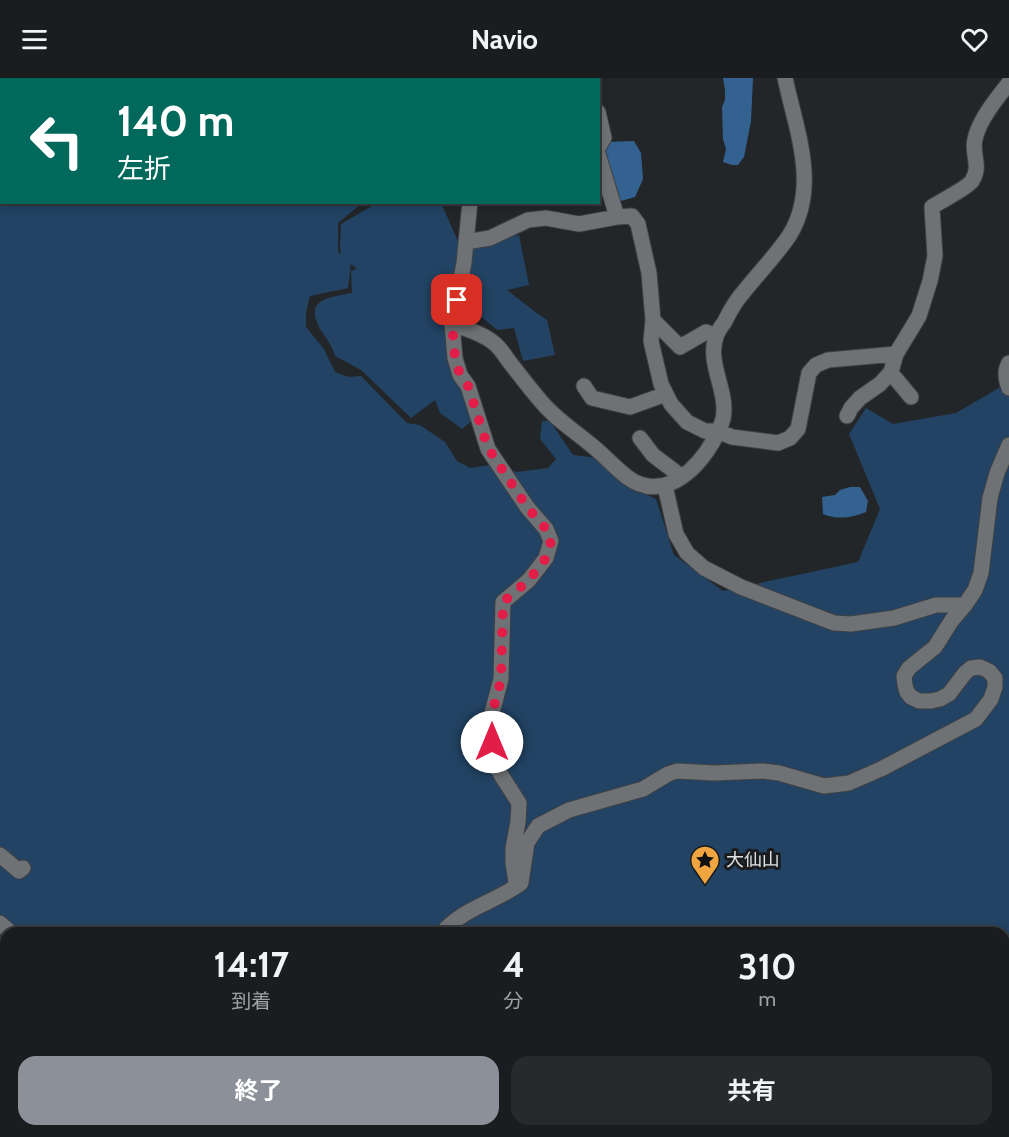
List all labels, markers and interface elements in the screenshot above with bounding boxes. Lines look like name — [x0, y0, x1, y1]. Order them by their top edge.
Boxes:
icon: menu — [18, 23, 51, 56]
text: Navio — [471, 23, 538, 56]
icon: heart — [958, 23, 991, 56]
text: 140 m — [117, 95, 234, 147]
icon: left — [18, 102, 96, 180]
text: 左折 — [117, 152, 171, 185]
pin — [431, 274, 482, 325]
icon: arrive — [440, 283, 473, 316]
position arrow — [460, 710, 524, 774]
place icon: 大仙山 — [689, 844, 721, 886]
place label: 大仙山 — [726, 849, 780, 871]
text: 14:17 — [214, 942, 289, 986]
text: 4 — [502, 942, 525, 986]
text: 310 — [738, 944, 796, 988]
text: m — [759, 987, 776, 1011]
text: 到着 — [231, 989, 271, 1013]
text: 分 — [504, 989, 524, 1013]
button: 終了 — [18, 1056, 499, 1125]
button: 共有 — [511, 1056, 992, 1125]

